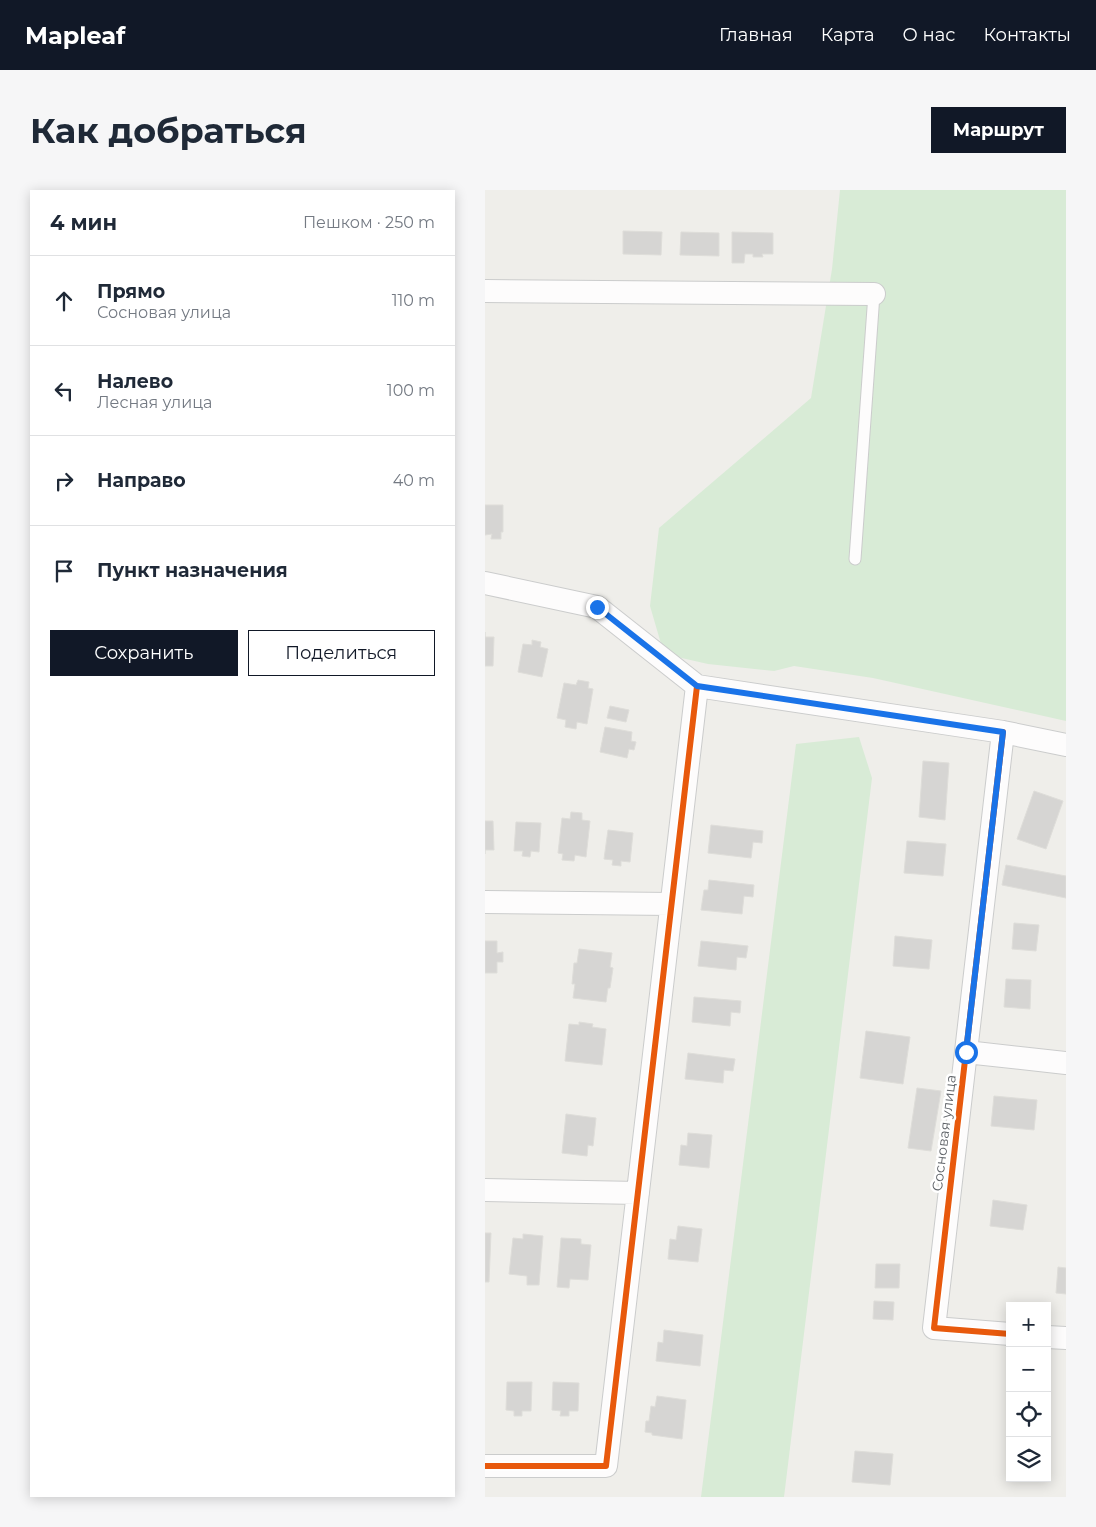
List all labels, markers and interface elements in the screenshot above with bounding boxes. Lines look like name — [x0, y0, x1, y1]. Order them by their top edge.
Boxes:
text: Mapleaf — [25, 21, 125, 50]
text: Главная — [719, 24, 793, 46]
text: Карта — [821, 24, 875, 46]
text: О нас — [903, 24, 955, 46]
text: Контакты — [983, 24, 1071, 46]
button: Маршрут — [931, 107, 1066, 153]
text: Как добраться — [30, 109, 307, 152]
text: 4 мин — [50, 210, 117, 235]
text: Пешком · 250 m — [303, 213, 435, 232]
text: Прямо — [97, 280, 165, 303]
icon: ahead — [50, 287, 78, 315]
text: 110 m — [392, 291, 435, 310]
text: Сосновая улица — [97, 303, 231, 322]
text: Налево — [97, 370, 173, 393]
icon: left — [50, 377, 78, 405]
text: 100 m — [387, 381, 435, 400]
text: Лесная улица — [97, 393, 212, 412]
icon: right — [50, 467, 78, 495]
text: Направо — [97, 469, 186, 492]
text: 40 m — [393, 471, 435, 490]
icon: arrive — [50, 557, 78, 585]
text: Пункт назначения — [97, 559, 288, 582]
route end — [586, 596, 609, 619]
button: Сохранить — [50, 630, 238, 676]
button: Поделиться — [248, 630, 435, 676]
route start — [955, 1041, 978, 1064]
street label: Сосновая улица — [928, 1074, 960, 1192]
map controls — [1006, 1302, 1051, 1482]
button: + — [1006, 1302, 1051, 1347]
button: − — [1006, 1347, 1051, 1392]
button: locate — [1006, 1392, 1051, 1437]
button: layers — [1006, 1437, 1051, 1482]

